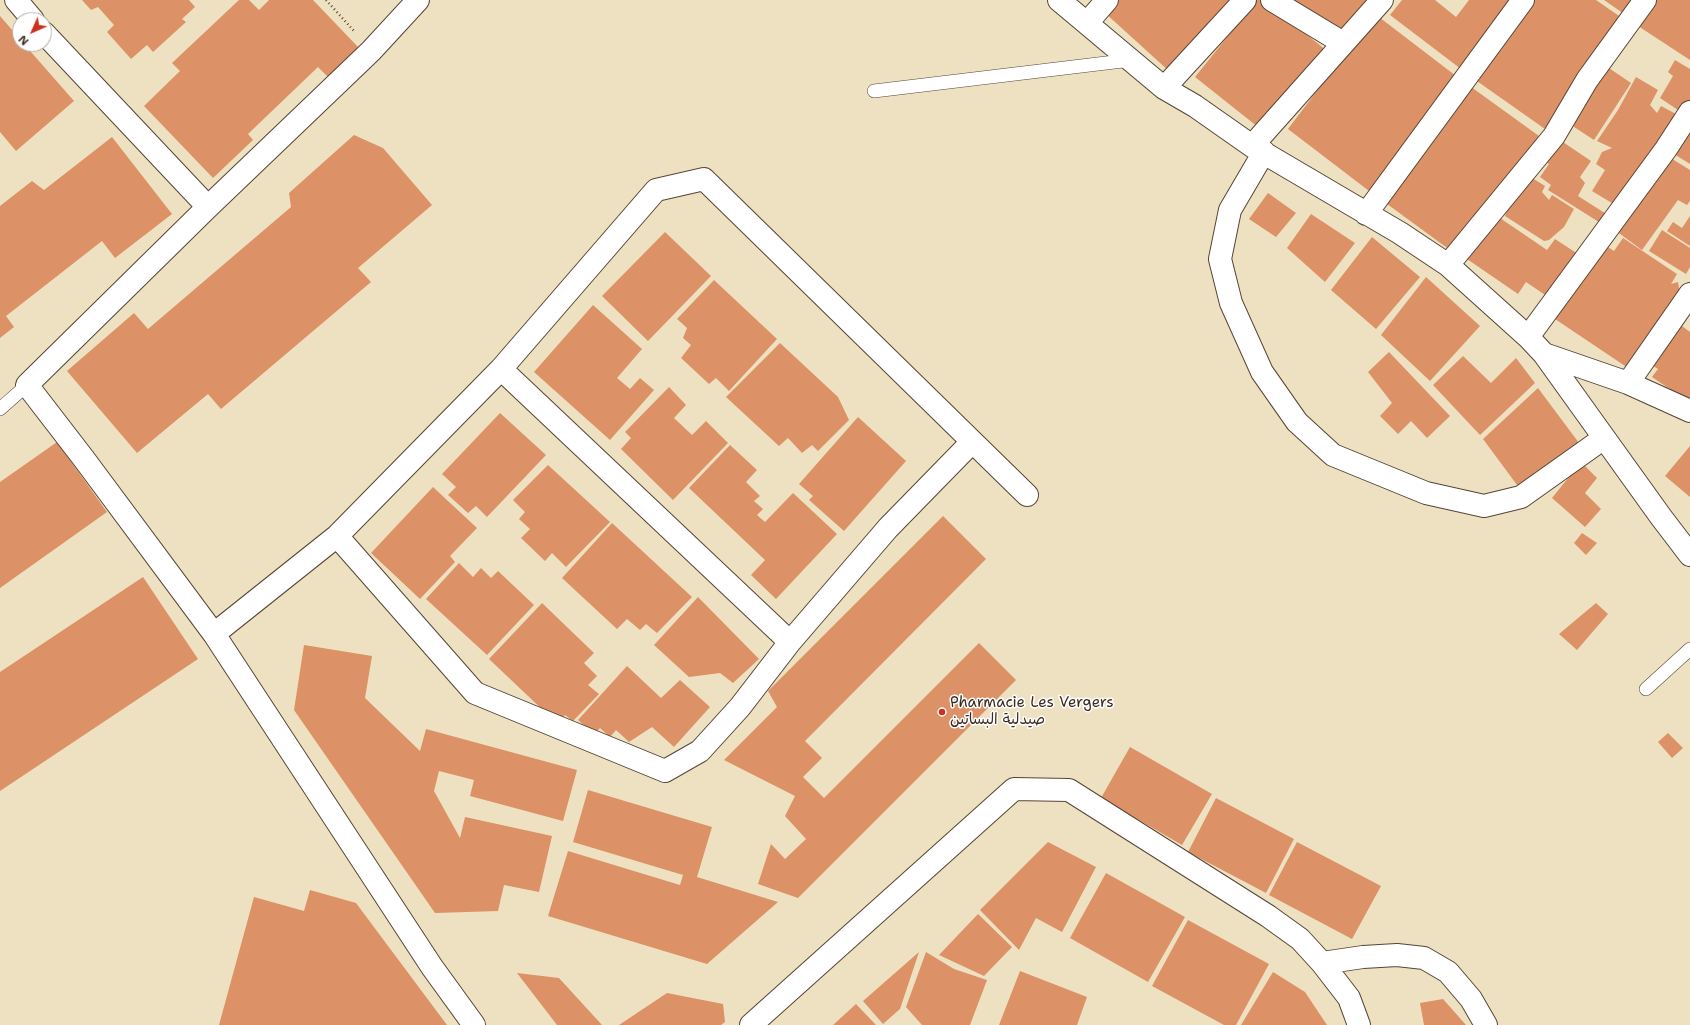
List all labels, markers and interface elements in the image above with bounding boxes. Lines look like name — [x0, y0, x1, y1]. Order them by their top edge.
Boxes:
north arrow — [12, 12, 52, 52]
text: N — [15, 32, 32, 49]
place label: Pharmacie Les Vergers صيدلية البساتين — [950, 694, 1114, 729]
marker: Pharmacie Les Vergers صيدلية البساتين — [937, 707, 947, 717]

